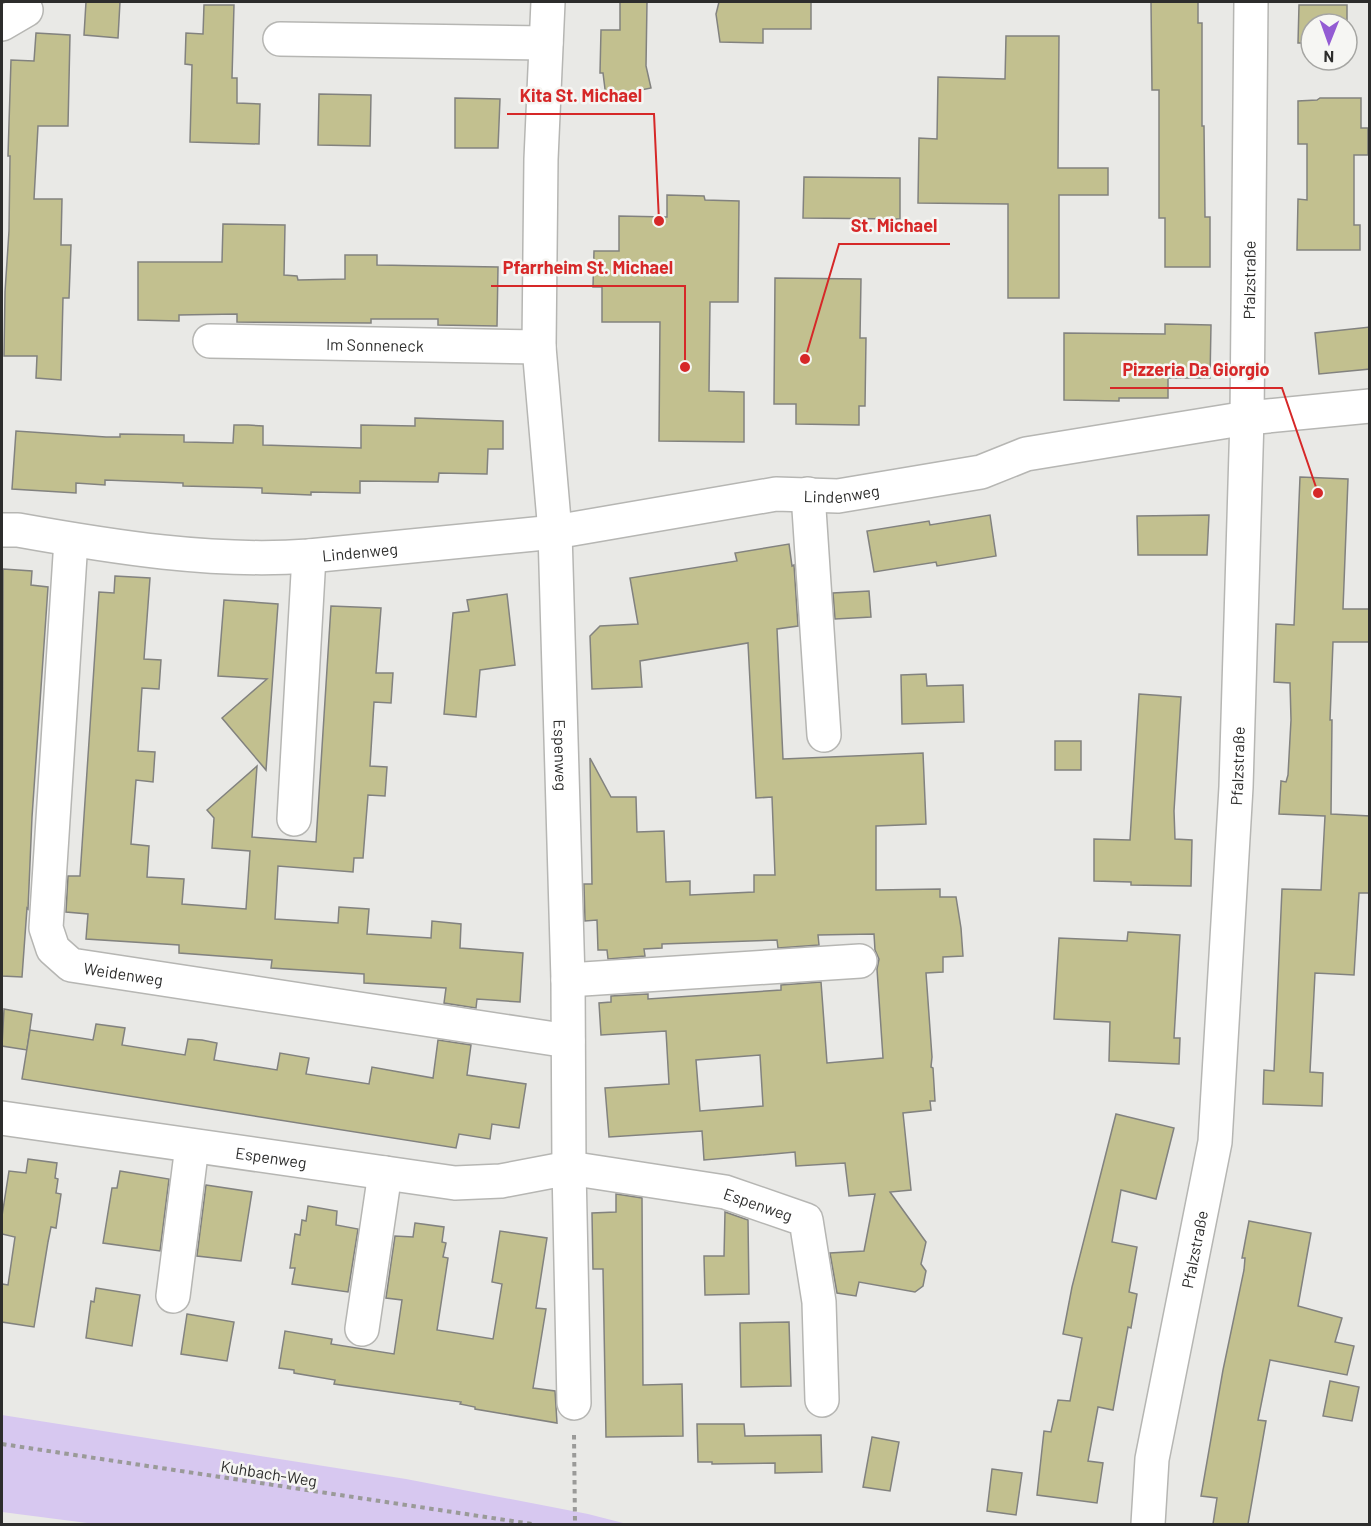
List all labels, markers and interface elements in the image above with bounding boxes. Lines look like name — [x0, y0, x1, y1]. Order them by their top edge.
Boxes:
north arrow — [1299, 12, 1359, 72]
text: N — [1323, 48, 1334, 67]
callout: Kita St. Michael — [507, 78, 654, 114]
text: Kita St. Michael — [520, 84, 642, 106]
callout: St. Michael — [839, 208, 950, 244]
text: St. Michael — [851, 214, 937, 236]
street label: Pfalzstraße — [1238, 241, 1258, 320]
callout: Pfarrheim St. Michael — [491, 250, 685, 286]
text: Pfarrheim St. Michael — [503, 256, 673, 278]
street label: Im Sonneneck — [326, 334, 424, 354]
callout: Pizzeria Da Giorgio — [1110, 352, 1282, 388]
text: Pizzeria Da Giorgio — [1122, 358, 1270, 380]
street label: Lindenweg — [803, 480, 881, 506]
street label: Lindenweg — [321, 538, 398, 564]
street label: Espenweg — [551, 719, 572, 791]
street label: Pfalzstraße — [1225, 726, 1247, 806]
street label: Weidenweg — [82, 958, 164, 988]
street label: Espenweg — [235, 1142, 308, 1171]
street label: Espenweg — [721, 1183, 795, 1224]
street label: Pfalzstraße — [1177, 1209, 1211, 1290]
street label: Kuhbach-Weg — [219, 1456, 319, 1490]

